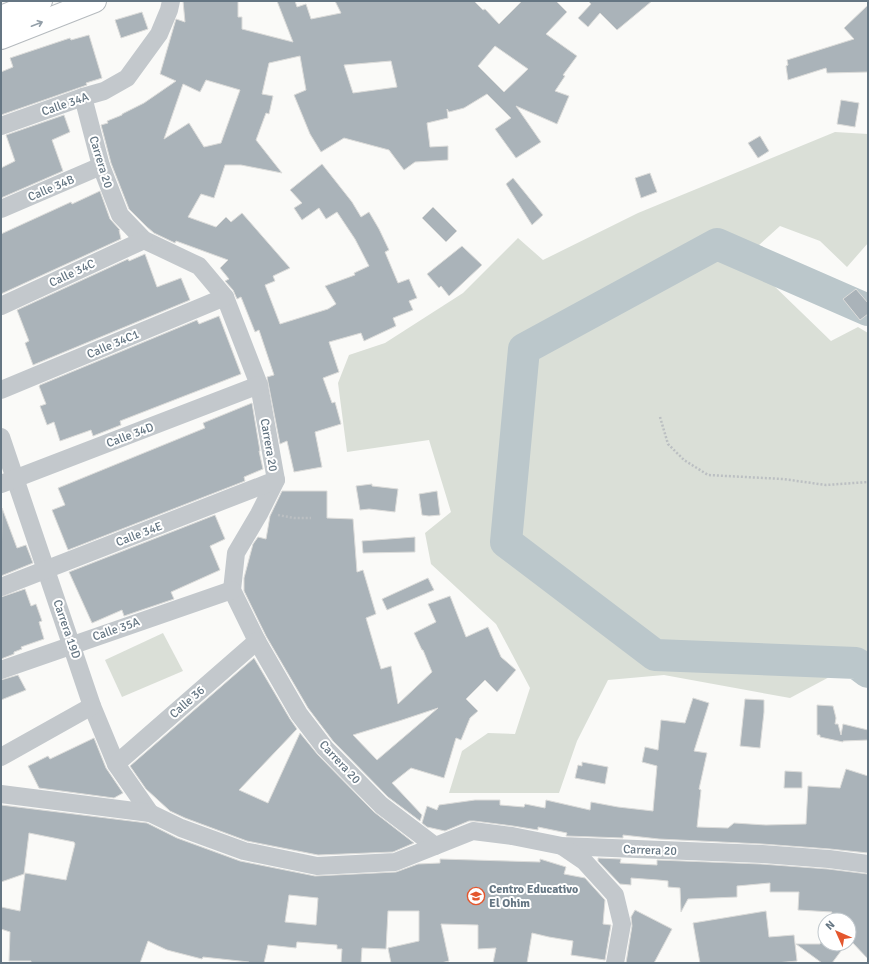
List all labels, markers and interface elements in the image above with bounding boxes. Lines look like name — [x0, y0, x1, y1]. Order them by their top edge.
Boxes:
one-way arrow — [31, 19, 43, 27]
street label: Calle 34A — [40, 89, 91, 120]
street label: Carrera 20 — [85, 134, 116, 190]
street label: Calle 34B — [26, 172, 77, 205]
street label: Calle 34C — [47, 256, 98, 291]
street label: Calle 34C1 — [85, 327, 142, 362]
street label: Carrera 20 — [256, 417, 281, 473]
street label: Calle 34D — [104, 420, 156, 451]
street label: Calle 34E — [114, 519, 165, 550]
street label: Carrera 19D — [49, 598, 84, 661]
street label: Calle 35A — [91, 614, 142, 645]
street label: Calle 36 — [167, 683, 208, 722]
street label: Carrera 20 — [316, 738, 363, 787]
street label: Carrera 20 — [623, 842, 677, 859]
place label: Centro Educativo El Ohim — [489, 882, 578, 911]
school or university icon: Centro Educativo El Ohim — [466, 886, 486, 906]
north arrow — [817, 912, 857, 952]
text: N — [823, 918, 838, 933]

